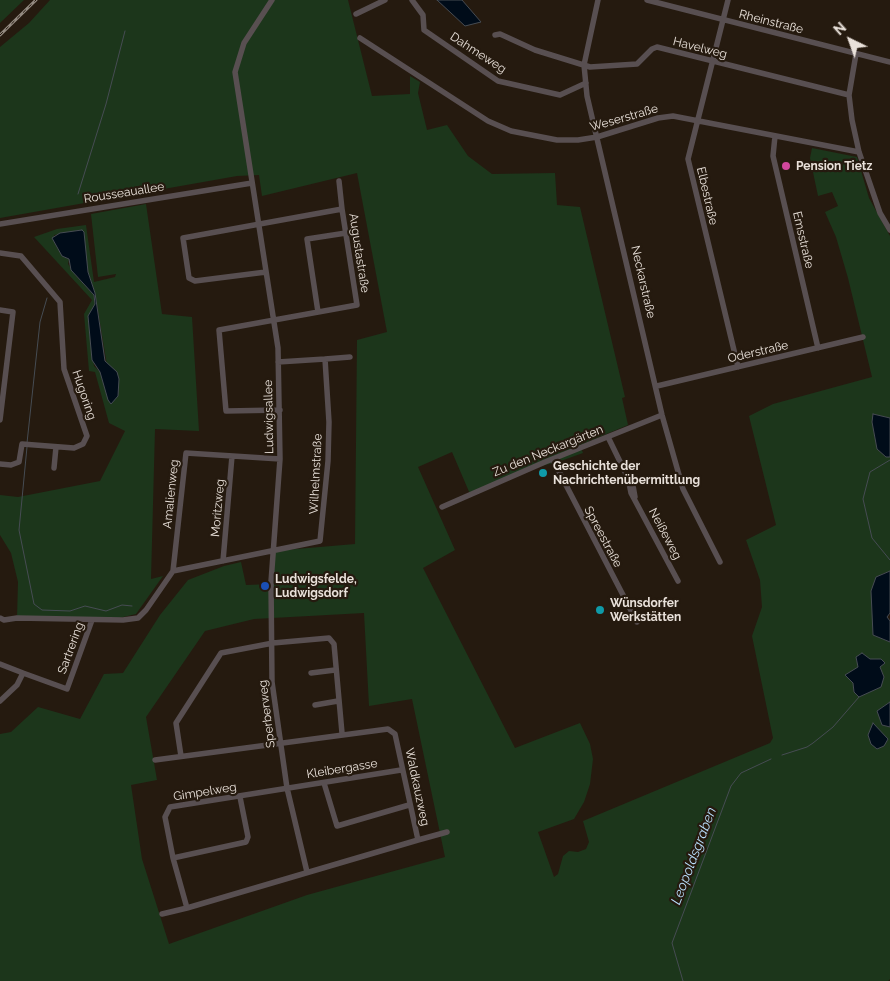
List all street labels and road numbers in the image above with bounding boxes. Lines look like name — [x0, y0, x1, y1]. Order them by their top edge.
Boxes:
street label: Rheinstraße — [737, 7, 805, 37]
street label: Dahmeweg — [447, 30, 509, 76]
street label: Havelweg — [671, 34, 729, 62]
street label: Weserstraße — [588, 101, 660, 135]
street label: Elbestraße — [693, 166, 721, 226]
street label: Rousseauallee — [83, 180, 165, 206]
street label: Emsstraße — [789, 210, 817, 270]
street label: Augustastraße — [346, 212, 372, 294]
street label: Neckarstraße — [628, 244, 658, 320]
street label: Oderstraße — [726, 338, 790, 366]
street label: Hugoring — [69, 368, 99, 422]
street label: Ludwigsallee — [261, 380, 277, 454]
street label: Zu den Neckargärten — [491, 422, 605, 480]
street label: Wilhelmstraße — [307, 433, 325, 515]
street label: Amalienweg — [160, 459, 182, 529]
street label: Moritzweg — [208, 478, 228, 538]
street label: Spreestraße — [581, 504, 625, 570]
street label: Neißeweg — [645, 506, 685, 562]
street label: Sartrering — [55, 620, 87, 676]
street label: Sperberweg — [256, 679, 278, 749]
street label: Waldkauzweg — [402, 747, 432, 827]
street label: Kleibergasse — [305, 756, 379, 782]
street label: Gimpelweg — [172, 780, 238, 804]

